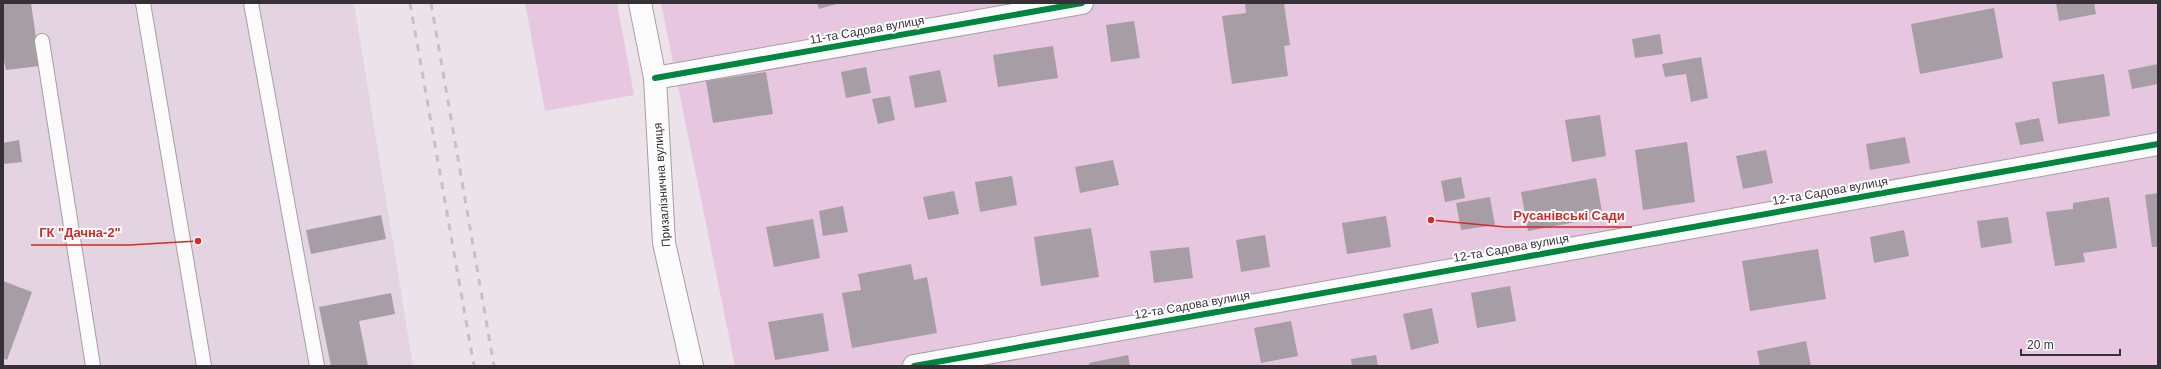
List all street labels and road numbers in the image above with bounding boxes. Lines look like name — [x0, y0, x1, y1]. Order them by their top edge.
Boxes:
street label: 11-та Садова вулиця — [809, 13, 925, 47]
street label: Призалізнична вулиця — [651, 122, 673, 248]
street label: 12-та Садова вулиця — [1771, 174, 1889, 208]
street label: 12-та Садова вулиця — [1452, 231, 1570, 265]
street label: 12-та Садова вулиця — [1133, 288, 1251, 322]

